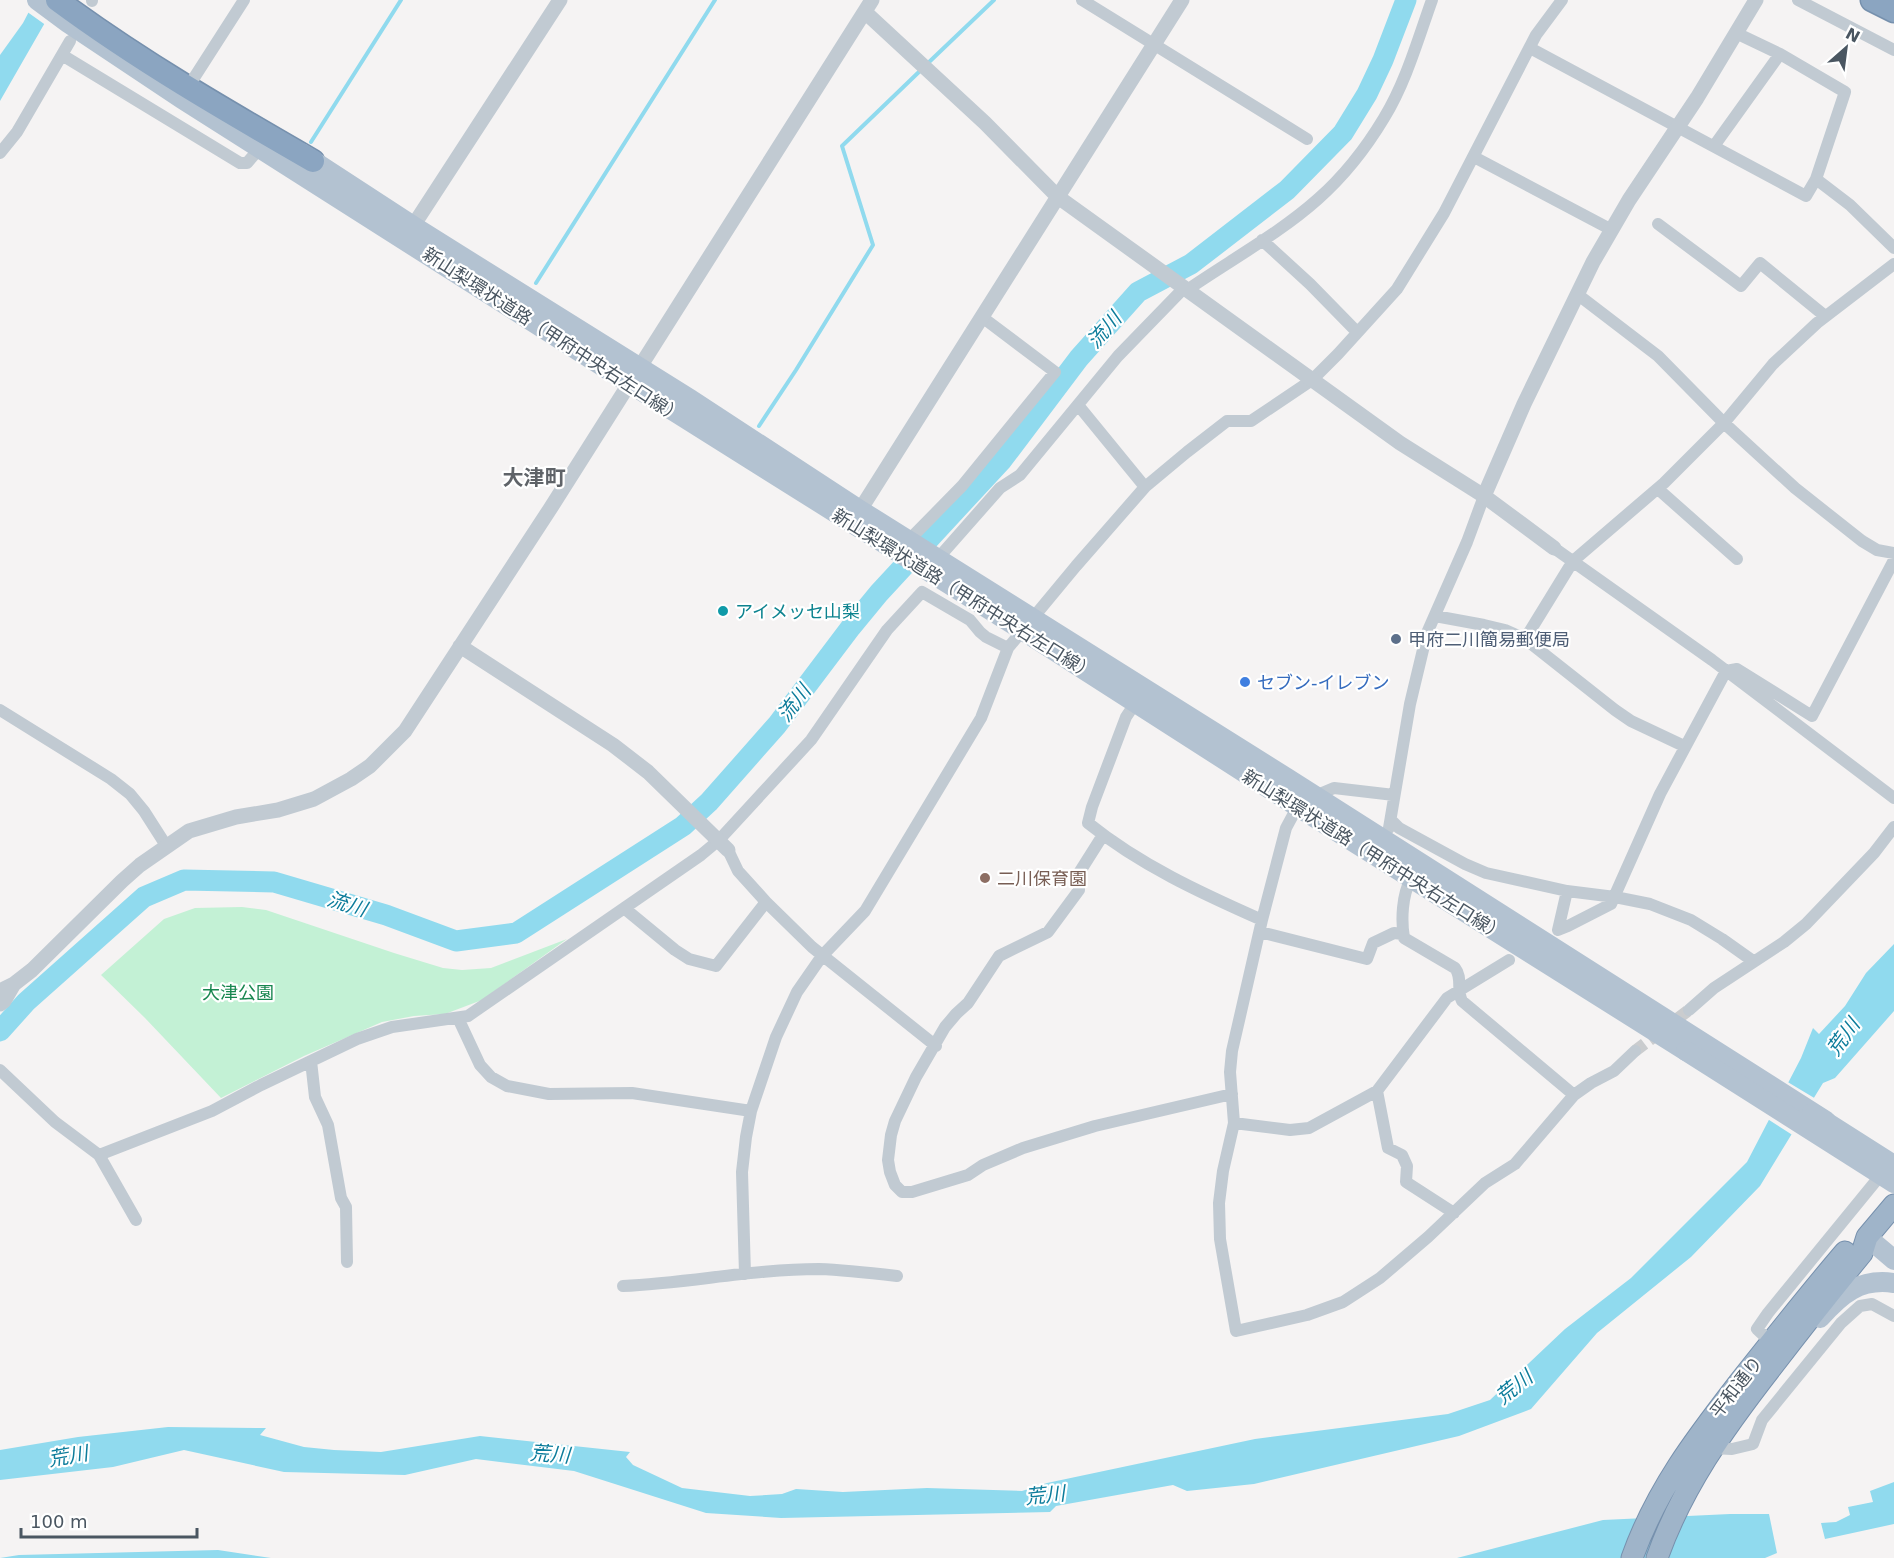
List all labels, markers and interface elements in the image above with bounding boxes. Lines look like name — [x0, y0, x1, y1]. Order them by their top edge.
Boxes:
north arrow — [1816, 18, 1876, 78]
text: N — [1842, 24, 1863, 47]
street label: 新山梨環状道路（甲府中央右左口線） — [419, 243, 687, 427]
water label: 流川 — [1082, 306, 1127, 353]
district label: 大津町 — [503, 466, 566, 490]
street label: 新山梨環状道路（甲府中央右左口線） — [829, 504, 1099, 684]
place label: アイメッセ山梨 — [735, 601, 860, 622]
marker: アイメッセ山梨 — [716, 604, 730, 618]
place label: 甲府二川簡易郵便局 — [1408, 629, 1570, 650]
marker: 甲府二川簡易郵便局 — [1389, 632, 1403, 646]
place label: セブン-イレブン — [1257, 672, 1390, 693]
marker: セブン-イレブン — [1238, 675, 1252, 689]
water label: 流川 — [772, 678, 817, 726]
street label: 新山梨環状道路（甲府中央右左口線） — [1239, 765, 1509, 945]
place label: 二川保育園 — [997, 868, 1087, 889]
marker: 二川保育園 — [978, 871, 992, 885]
water label: 流川 — [324, 887, 372, 922]
park label: 大津公園 — [202, 982, 274, 1003]
water label: 荒川 — [1822, 1012, 1866, 1060]
street label: 平和通り — [1706, 1352, 1766, 1422]
water label: 荒川 — [1491, 1364, 1539, 1409]
water label: 荒川 — [46, 1440, 92, 1471]
water label: 荒川 — [529, 1441, 573, 1468]
water label: 荒川 — [1024, 1481, 1068, 1509]
scale bar — [21, 1501, 196, 1539]
text: 100 m — [30, 1511, 88, 1532]

